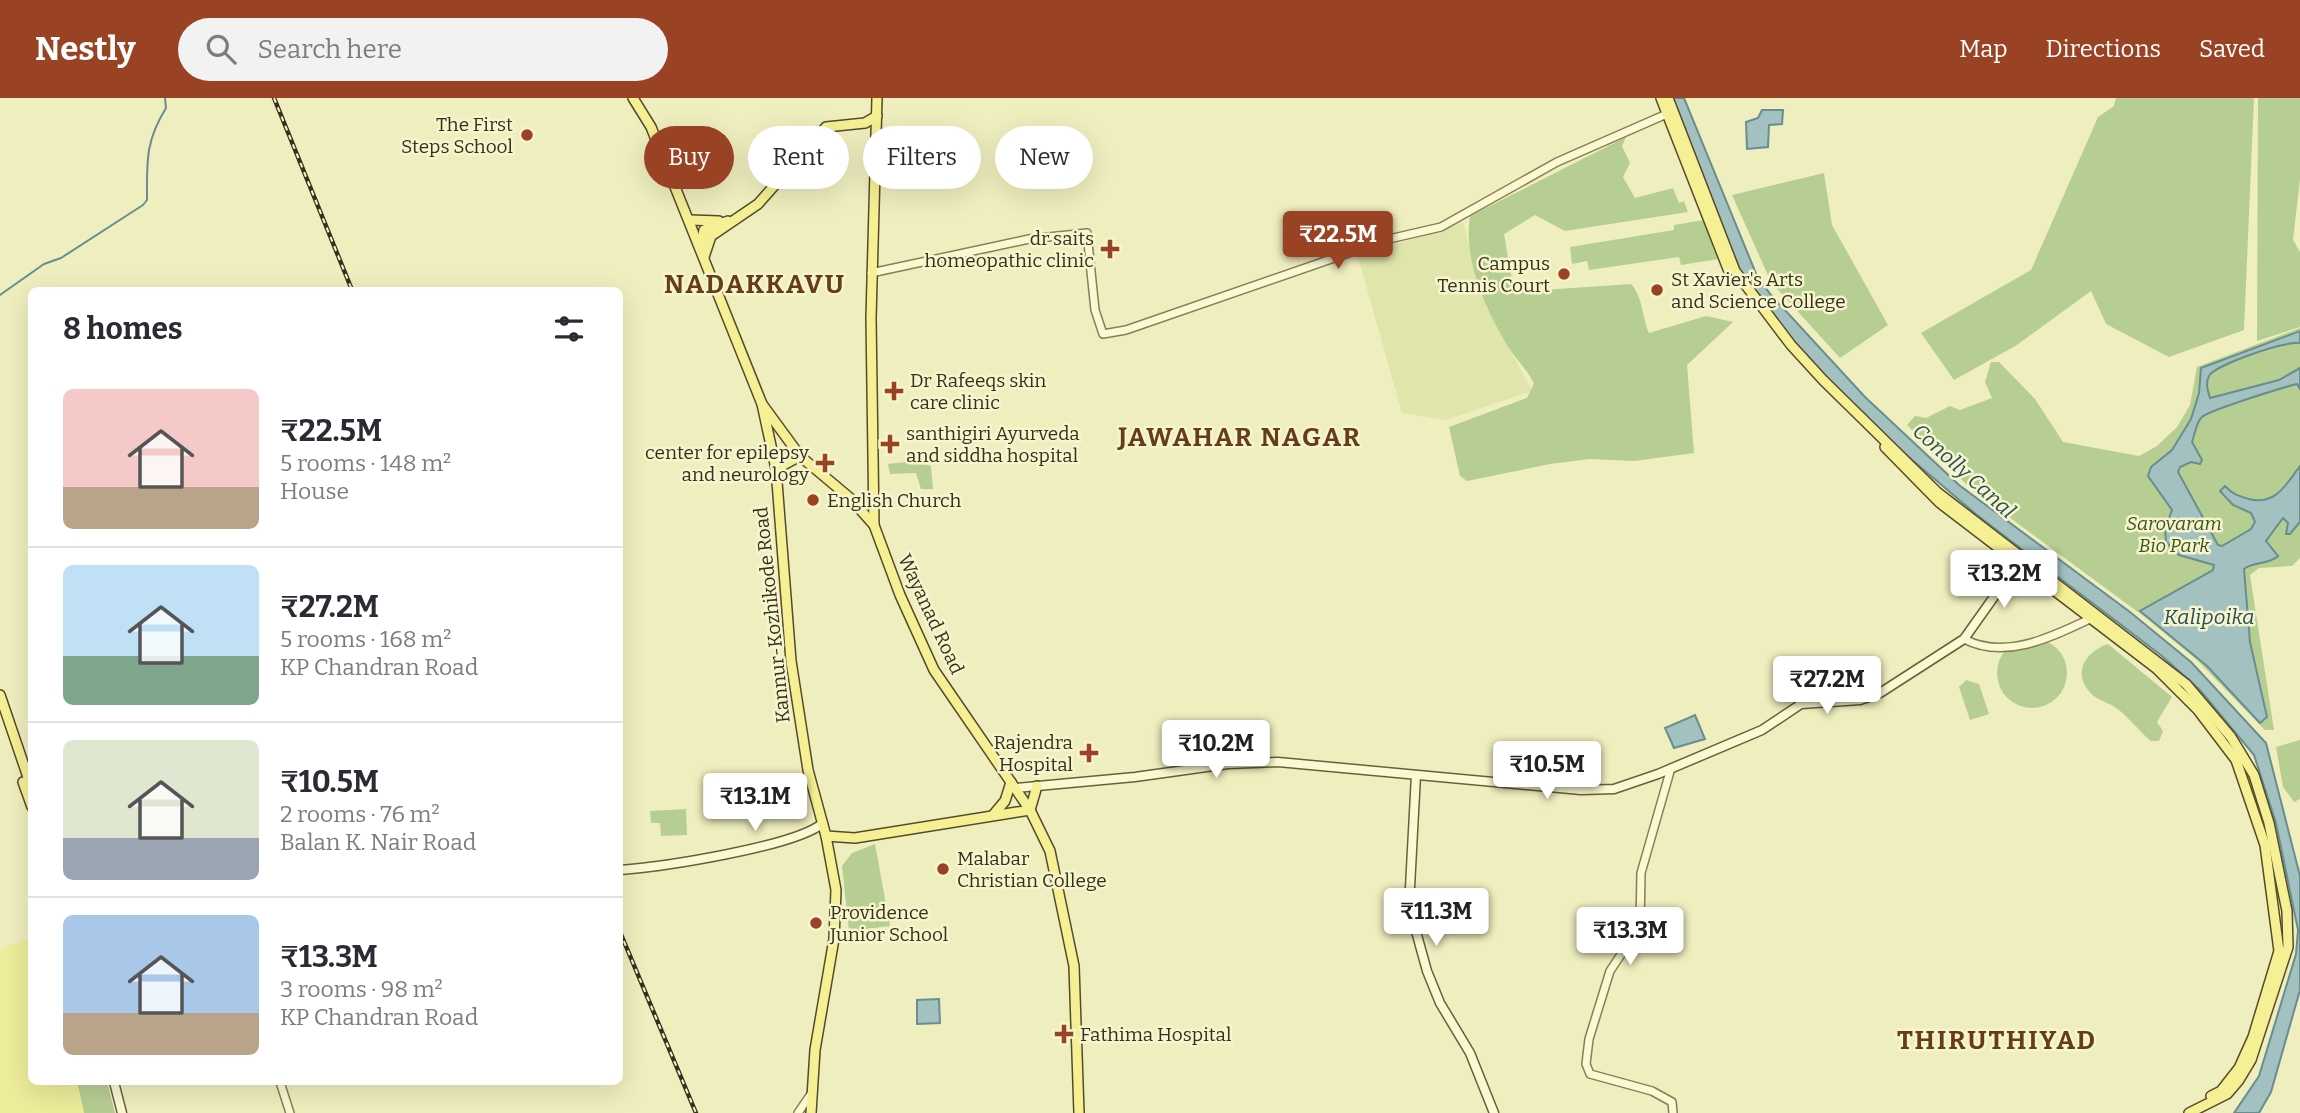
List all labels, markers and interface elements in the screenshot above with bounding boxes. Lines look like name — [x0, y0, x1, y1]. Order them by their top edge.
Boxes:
search box — [178, 18, 668, 81]
text: Nestly — [35, 29, 136, 69]
icon: search — [202, 30, 240, 68]
text: Search here — [258, 34, 402, 65]
text: Map — [1959, 35, 2008, 63]
text: Directions — [2046, 35, 2161, 63]
text: Saved — [2199, 35, 2265, 63]
place label: The First Steps School — [401, 113, 513, 158]
chip: Buy — [644, 126, 734, 189]
chip: Rent — [748, 126, 849, 189]
chip: Filters — [863, 126, 981, 189]
chip: New — [995, 126, 1093, 189]
marker: The First Steps School — [519, 127, 535, 143]
pin: ₹22.5M — [1281, 212, 1395, 271]
text: ₹22.5M — [1299, 220, 1377, 248]
place label: dr saits homeopathic clinic — [924, 227, 1094, 272]
marker: dr saits homeopathic clinic — [1100, 239, 1120, 259]
place label: Campus Tennis Court — [1437, 252, 1550, 297]
marker: Campus Tennis Court — [1556, 266, 1572, 282]
place label: St Xavier's Arts and Science College — [1671, 268, 1846, 313]
district label: NADAKKAVU — [664, 269, 846, 300]
marker: St Xavier's Arts and Science College — [1649, 282, 1665, 298]
icon: filters — [550, 310, 588, 348]
text: 8 homes — [63, 311, 183, 347]
place label: Dr Rafeeqs skin care clinic — [910, 369, 1046, 414]
marker: Dr Rafeeqs skin care clinic — [884, 381, 904, 401]
text: ₹22.5M — [280, 413, 382, 449]
icon: home — [119, 417, 203, 501]
water label: Conolly Canal — [1907, 418, 2021, 524]
place label: santhigiri Ayurveda and siddha hospital — [906, 422, 1080, 467]
district label: JAWAHAR NAGAR — [1116, 422, 1362, 453]
marker: santhigiri Ayurveda and siddha hospital — [880, 434, 900, 454]
place label: center for epilepsy and neurology — [645, 441, 810, 486]
text: 5 rooms · 148 m² — [280, 449, 451, 477]
marker: center for epilepsy and neurology — [815, 453, 835, 473]
text: House — [280, 477, 349, 505]
place label: English Church — [827, 489, 961, 512]
marker: English Church — [805, 492, 821, 508]
street label: Kannur-Kozhikode Road — [749, 506, 795, 724]
park label: Sarovaram Bio Park — [2126, 512, 2222, 557]
street label: Wayanad Road — [893, 550, 969, 678]
pin: ₹13.2M — [1947, 550, 2061, 610]
text: ₹13.2M — [1966, 559, 2042, 587]
text: ₹27.2M — [280, 589, 379, 625]
icon: home — [119, 593, 203, 677]
water label: Kalipoika — [2163, 604, 2255, 630]
text: 5 rooms · 168 m² — [280, 625, 451, 653]
text: KP Chandran Road — [280, 653, 478, 681]
pin: ₹27.2M — [1770, 656, 1884, 716]
text: ₹27.2M — [1789, 665, 1865, 693]
pin: ₹10.2M — [1159, 720, 1273, 780]
text: ₹10.2M — [1178, 729, 1254, 757]
place label: Rajendra Hospital — [993, 731, 1074, 776]
pin: ₹10.5M — [1490, 742, 1604, 801]
marker: Rajendra Hospital — [1079, 743, 1099, 763]
text: ₹10.5M — [1509, 750, 1585, 778]
text: ₹10.5M — [280, 764, 379, 800]
icon: home — [119, 768, 203, 852]
pin: ₹13.1M — [698, 774, 812, 833]
text: ₹13.1M — [719, 782, 791, 810]
text: 2 rooms · 76 m² — [280, 800, 440, 828]
text: Balan K. Nair Road — [280, 828, 476, 856]
place label: Malabar Christian College — [957, 847, 1107, 892]
marker: Malabar Christian College — [935, 861, 951, 877]
pin: ₹11.3M — [1379, 888, 1493, 948]
text: ₹11.3M — [1400, 897, 1472, 925]
place label: Providence Junior School — [829, 901, 948, 946]
pin: ₹13.3M — [1573, 908, 1687, 967]
marker: Providence Junior School — [808, 915, 824, 931]
text: ₹13.3M — [1593, 916, 1667, 944]
text: ₹13.3M — [280, 939, 378, 975]
icon: home — [119, 943, 203, 1027]
text: 3 rooms · 98 m² — [280, 975, 443, 1003]
text: KP Chandran Road — [280, 1003, 478, 1031]
place label: Fathima Hospital — [1080, 1023, 1231, 1046]
marker: Fathima Hospital — [1054, 1024, 1074, 1044]
district label: THIRUTHIYAD — [1897, 1025, 2097, 1056]

